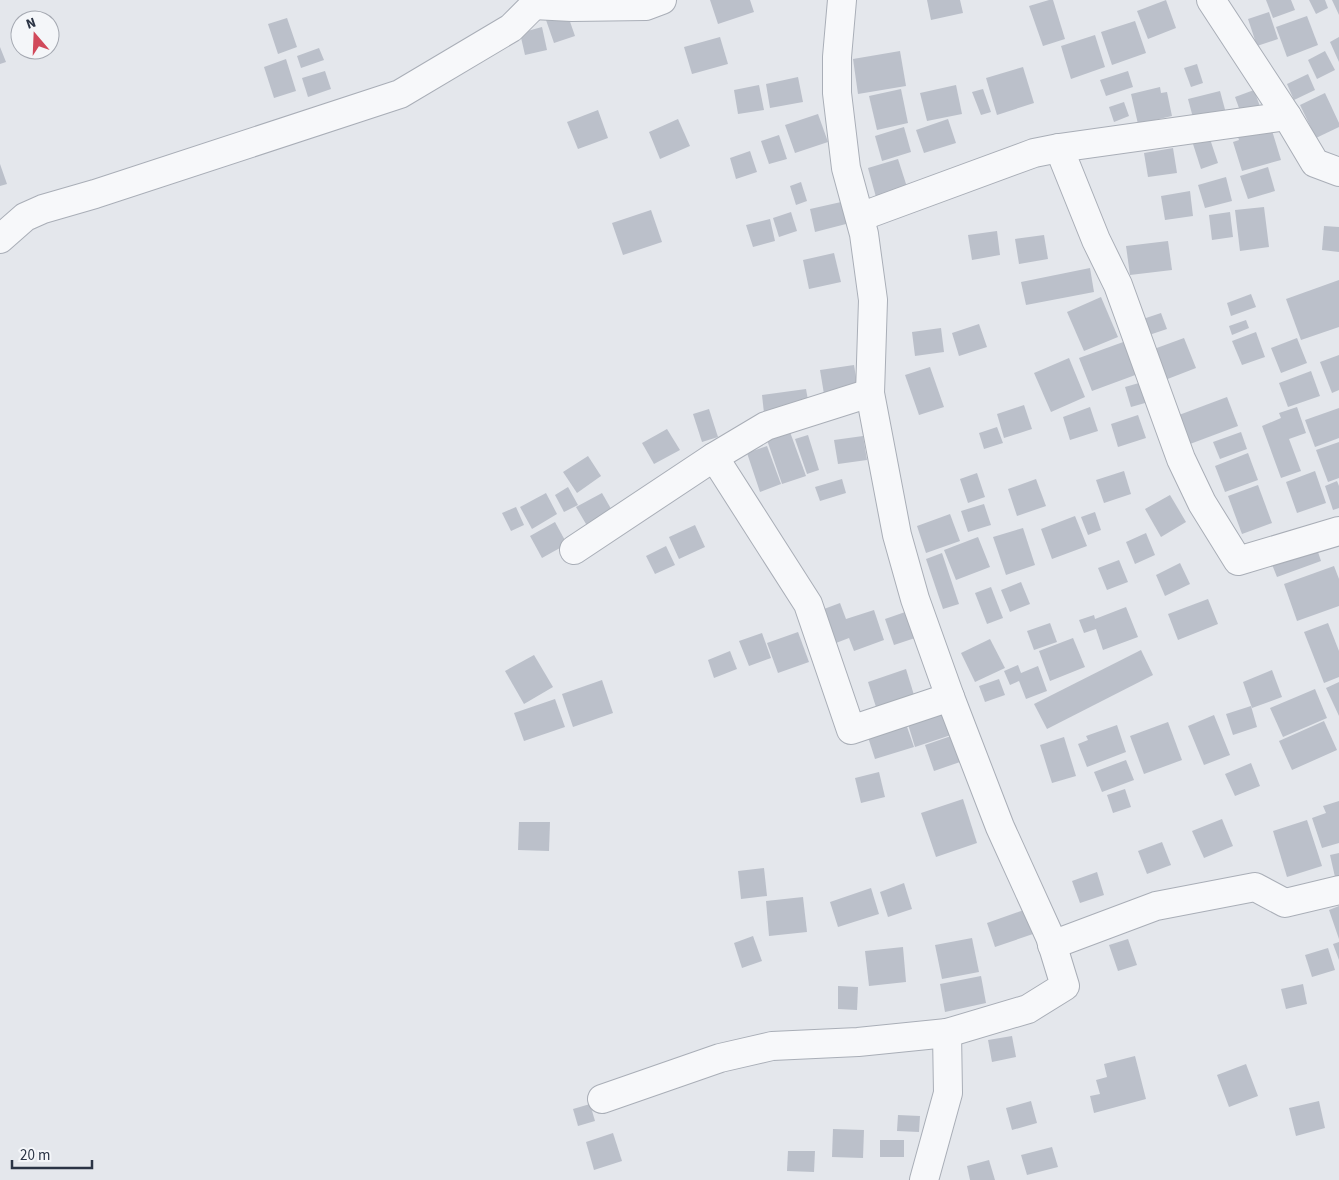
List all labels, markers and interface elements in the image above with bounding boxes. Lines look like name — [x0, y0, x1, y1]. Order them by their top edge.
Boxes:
north arrow — [10, 10, 60, 60]
text: N — [23, 13, 39, 35]
scale bar — [12, 1138, 92, 1170]
text: 20 m — [20, 1145, 50, 1166]

